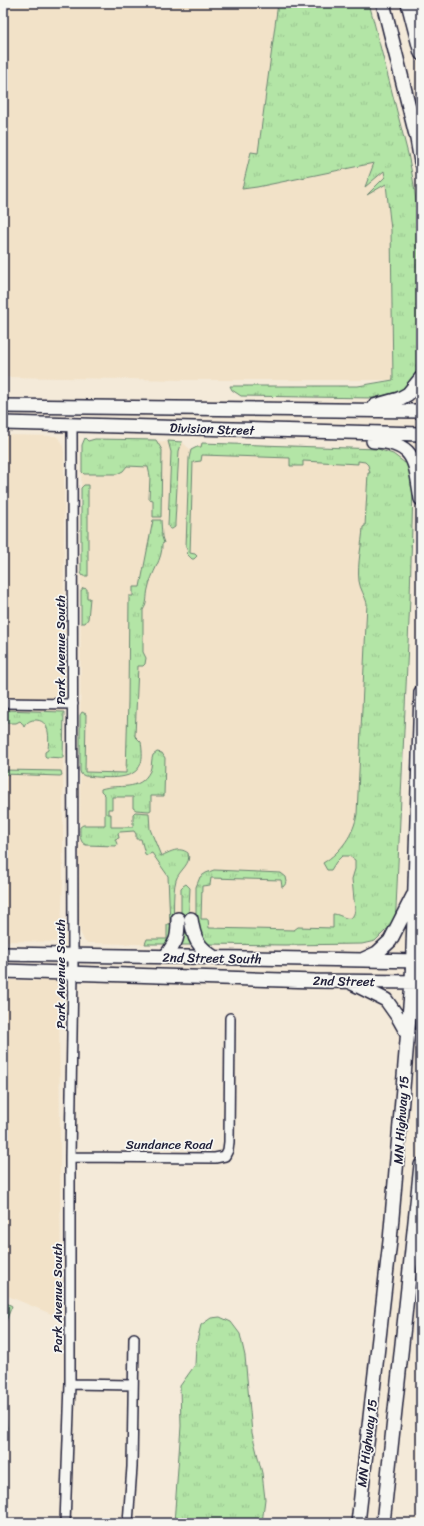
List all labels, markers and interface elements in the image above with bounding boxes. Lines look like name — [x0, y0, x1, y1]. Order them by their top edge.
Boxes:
street label: Division Street — [169, 416, 256, 442]
street label: Park Avenue South — [49, 595, 72, 705]
street label: Park Avenue South — [49, 919, 72, 1029]
street label: 2nd Street South — [162, 946, 262, 970]
street label: 2nd Street — [313, 969, 376, 993]
street label: MN Highway 15 — [386, 1075, 416, 1165]
street label: Sundance Road — [126, 1133, 213, 1156]
street label: Park Avenue South — [46, 1243, 69, 1353]
street label: MN Highway 15 — [350, 1398, 384, 1488]

